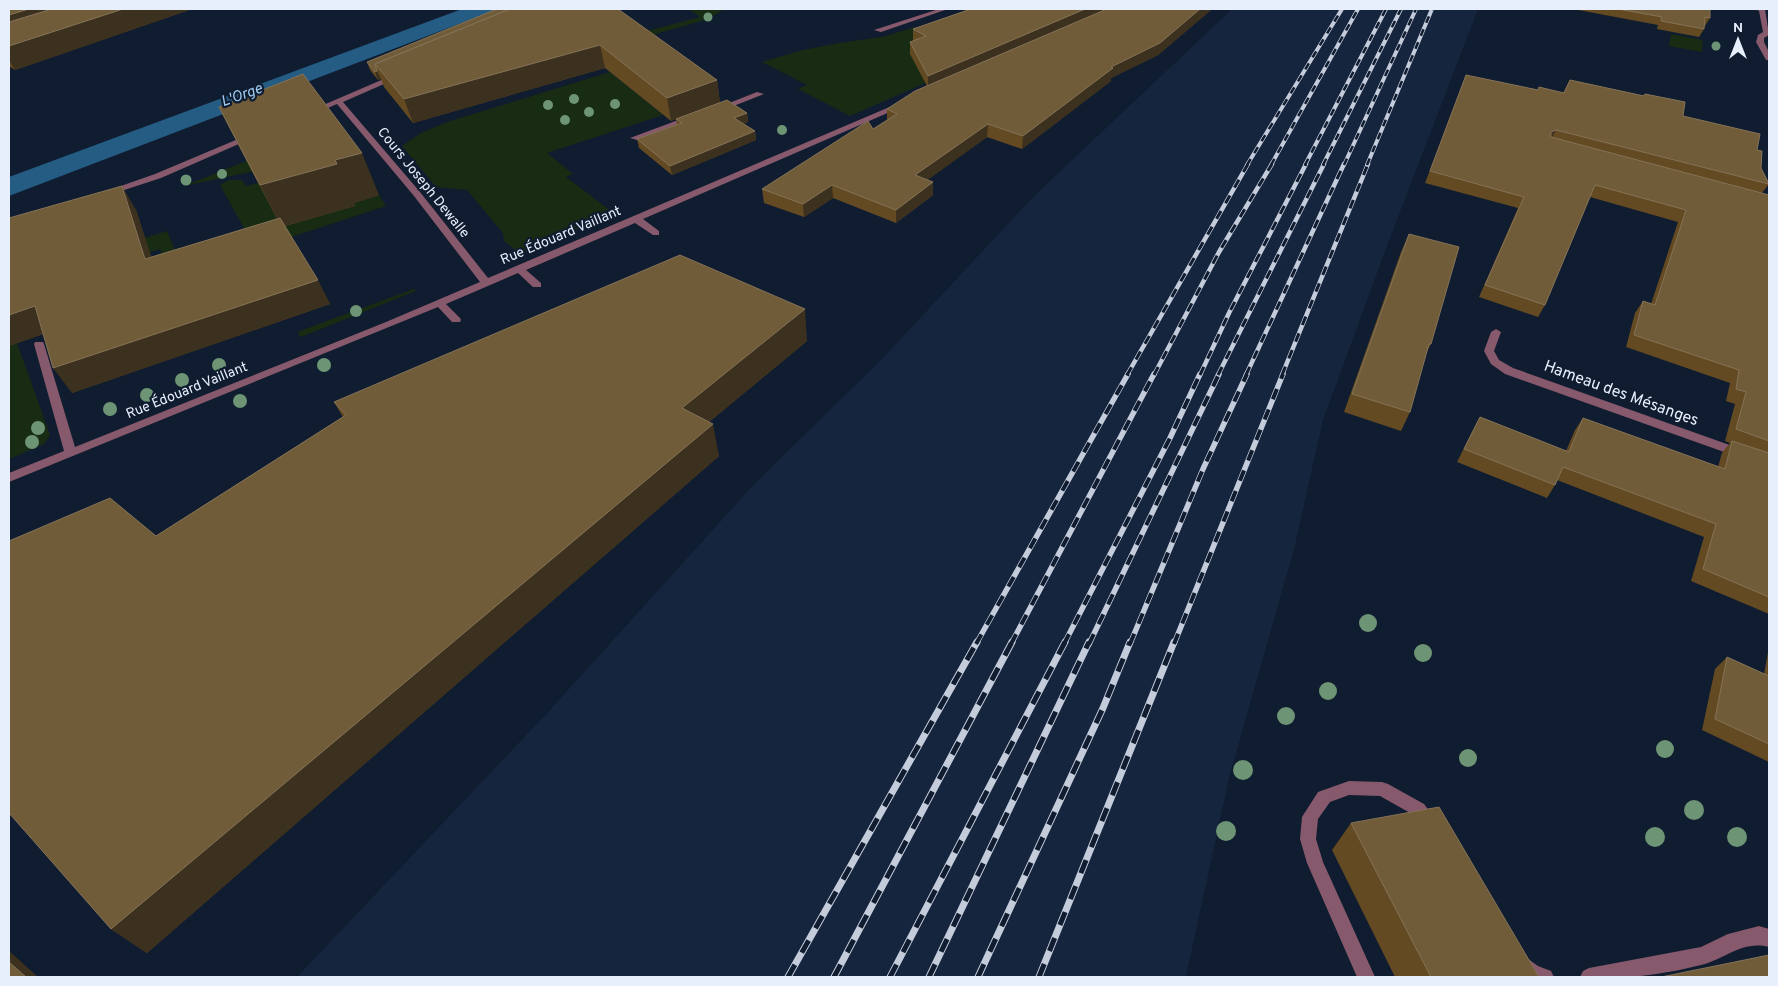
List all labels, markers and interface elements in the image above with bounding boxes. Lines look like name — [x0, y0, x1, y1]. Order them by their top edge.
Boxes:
north arrow — [1713, 15, 1763, 65]
text: N — [1733, 20, 1743, 37]
water label: L'Orge — [219, 80, 266, 112]
street label: Cours Joseph Dewalle — [373, 124, 473, 242]
street label: Rue Édouard Vaillant — [498, 202, 624, 269]
street label: Hameau des Mésanges — [1541, 357, 1701, 431]
street label: Rue Édouard Vaillant — [123, 358, 250, 423]

